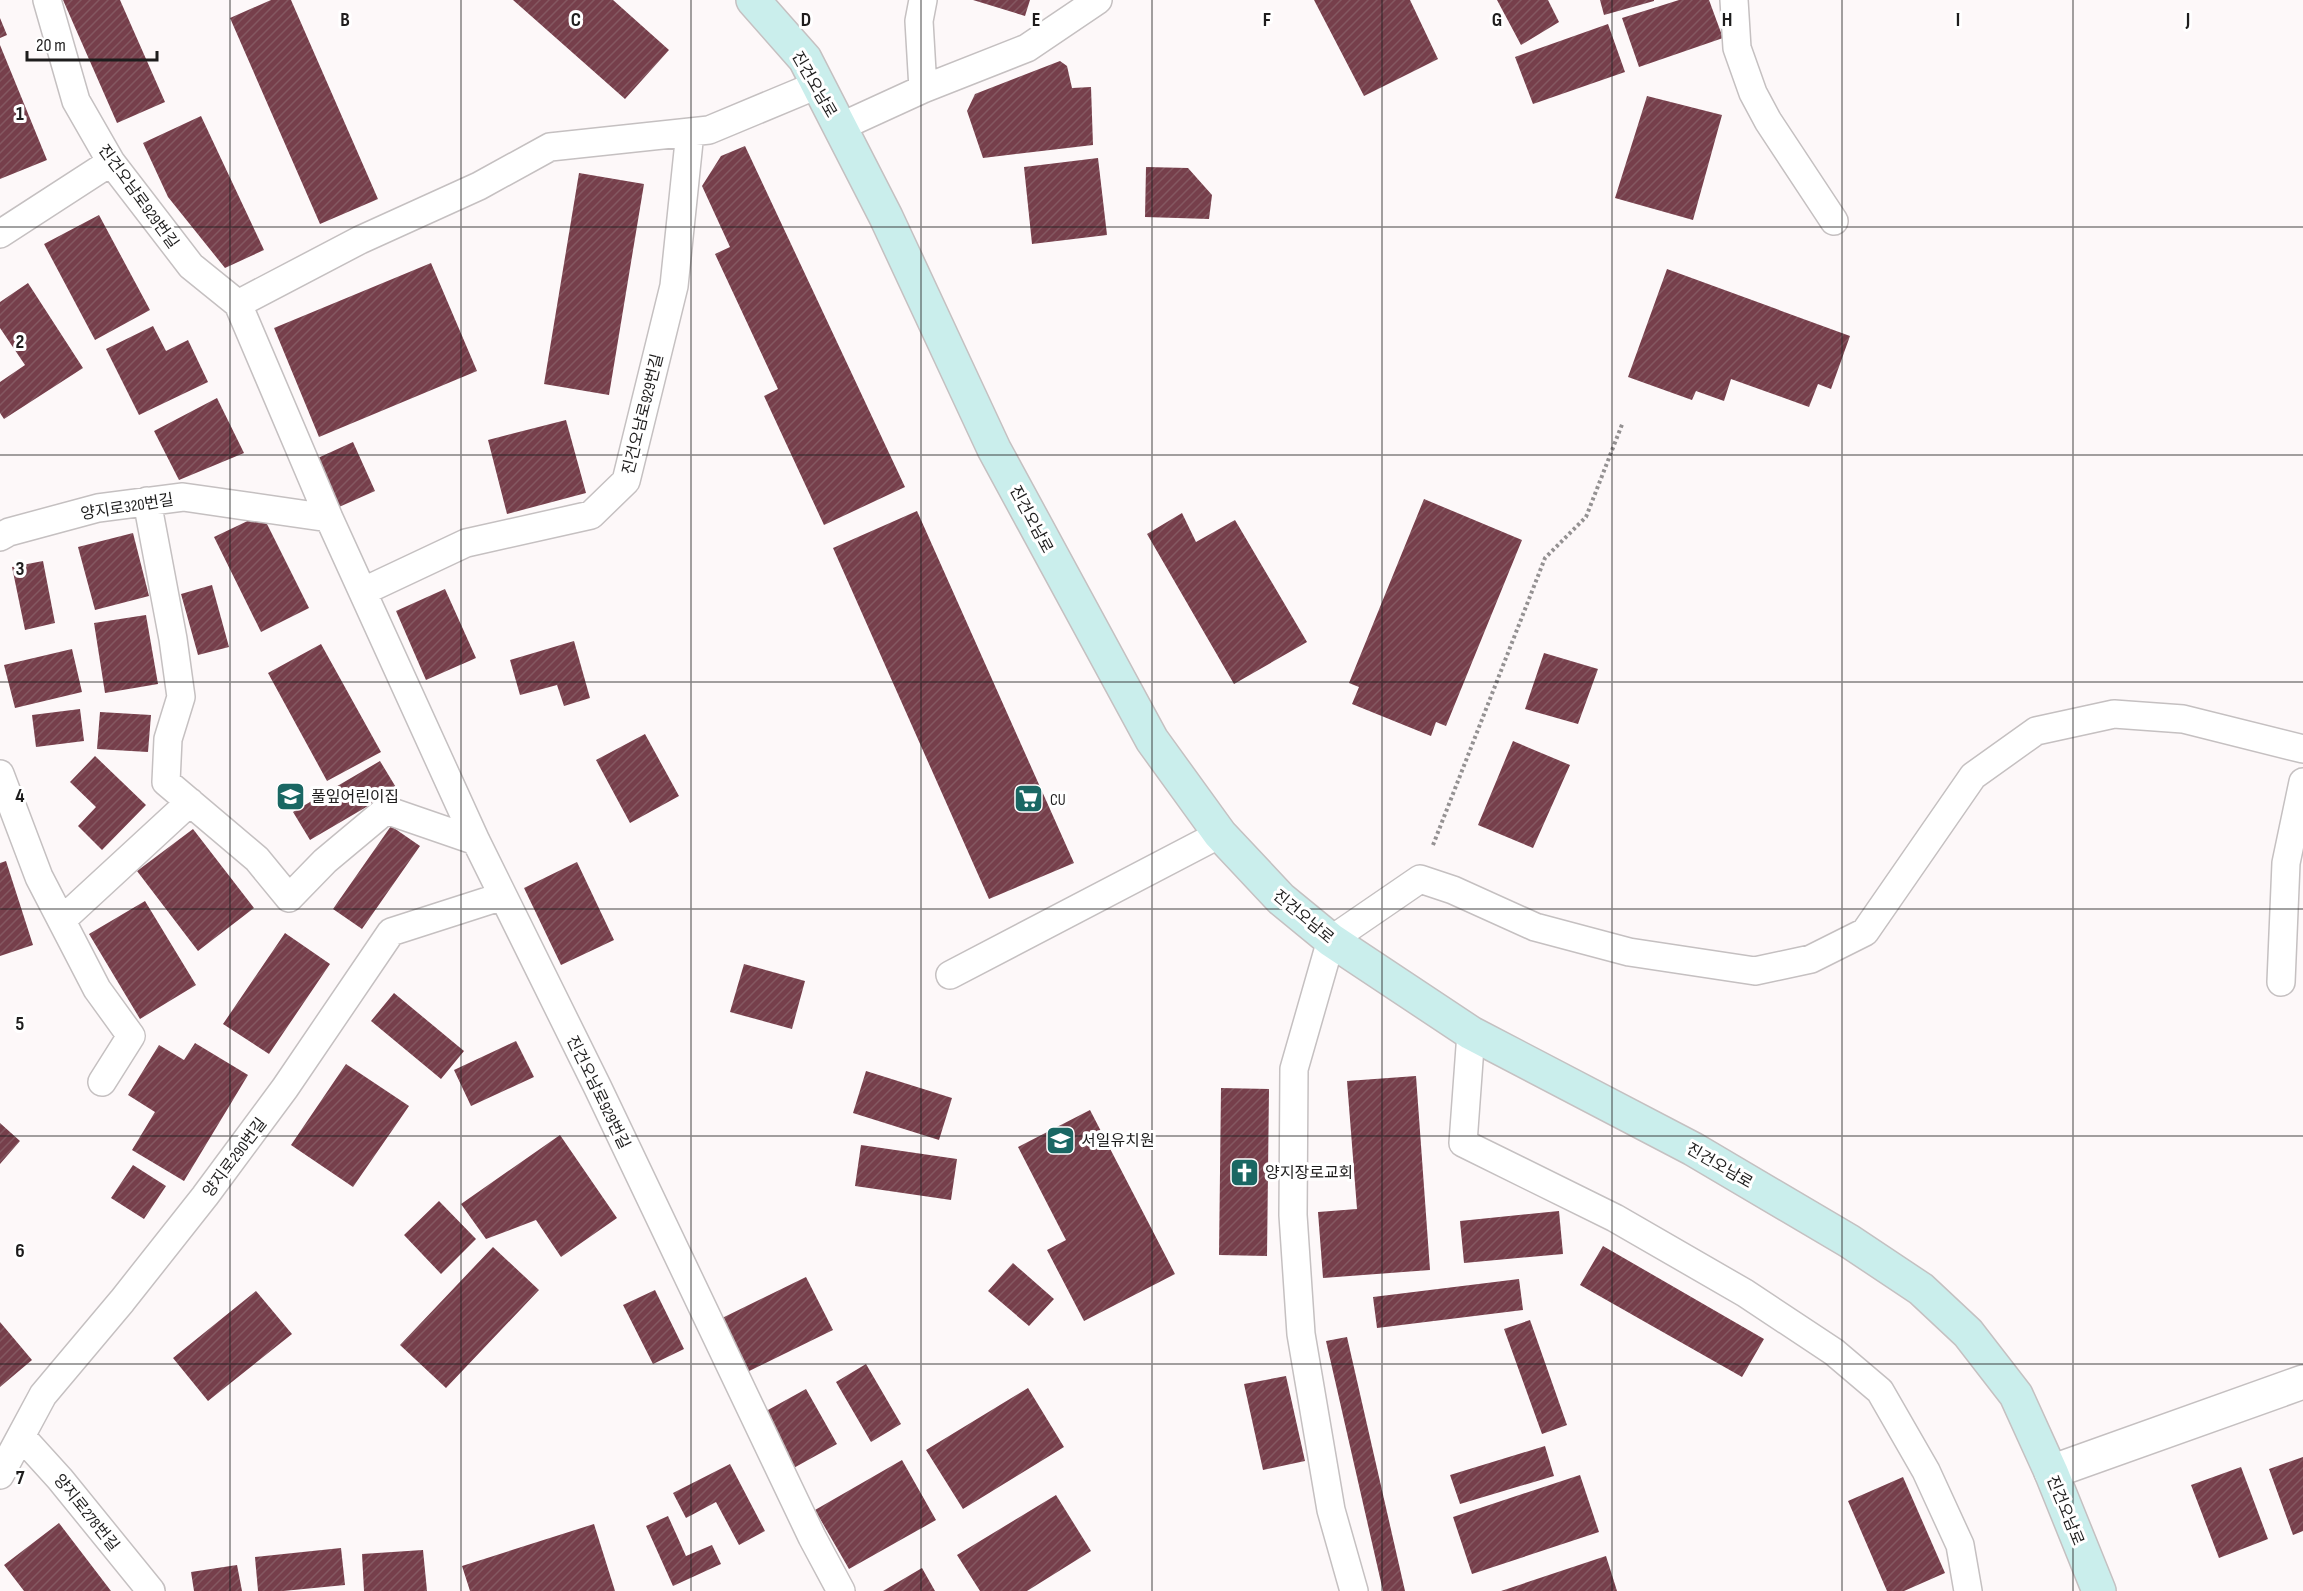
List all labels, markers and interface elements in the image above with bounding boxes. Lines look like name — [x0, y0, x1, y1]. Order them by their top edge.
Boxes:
text: B — [340, 8, 350, 32]
text: C — [571, 8, 581, 32]
text: D — [801, 8, 811, 32]
text: E — [1032, 8, 1040, 32]
text: F — [1263, 8, 1271, 32]
text: G — [1492, 8, 1502, 32]
text: H — [1722, 8, 1732, 32]
text: I — [1956, 8, 1960, 32]
text: J — [2185, 8, 2190, 32]
scale bar — [27, 24, 158, 62]
text: 20 m — [36, 35, 66, 56]
street label: 진건오남로 — [787, 48, 840, 122]
text: 1 — [16, 102, 24, 126]
street label: 진건오남로929번길 — [94, 141, 182, 253]
text: 2 — [16, 330, 24, 354]
street label: 진건오남로929번길 — [619, 352, 668, 477]
street label: 진건오남로 — [1005, 483, 1056, 557]
street label: 양지로320번길 — [79, 491, 175, 524]
text: 3 — [16, 557, 25, 581]
school or university icon: 풀잎어린이집 — [274, 780, 306, 812]
supermarket icon: CU — [1013, 783, 1045, 815]
text: 4 — [15, 784, 25, 808]
place label: 풀잎어린이집 — [311, 788, 399, 807]
place label: CU — [1050, 791, 1066, 810]
street label: 진건오남로 — [1269, 886, 1338, 948]
text: 5 — [16, 1012, 25, 1036]
street label: 진건오남로929번길 — [562, 1033, 633, 1152]
street label: 양지로290번길 — [199, 1114, 271, 1201]
school or university icon: 서일유치원 — [1044, 1124, 1076, 1156]
place label: 서일유치원 — [1081, 1132, 1155, 1151]
street label: 진건오남로 — [1683, 1140, 1756, 1193]
church icon: 양지장로교회 — [1228, 1156, 1260, 1188]
place label: 양지장로교회 — [1265, 1164, 1353, 1183]
text: 6 — [15, 1239, 25, 1263]
text: 7 — [16, 1466, 25, 1490]
street label: 양지로278번길 — [49, 1471, 123, 1555]
street label: 진건오남로 — [2042, 1473, 2087, 1548]

